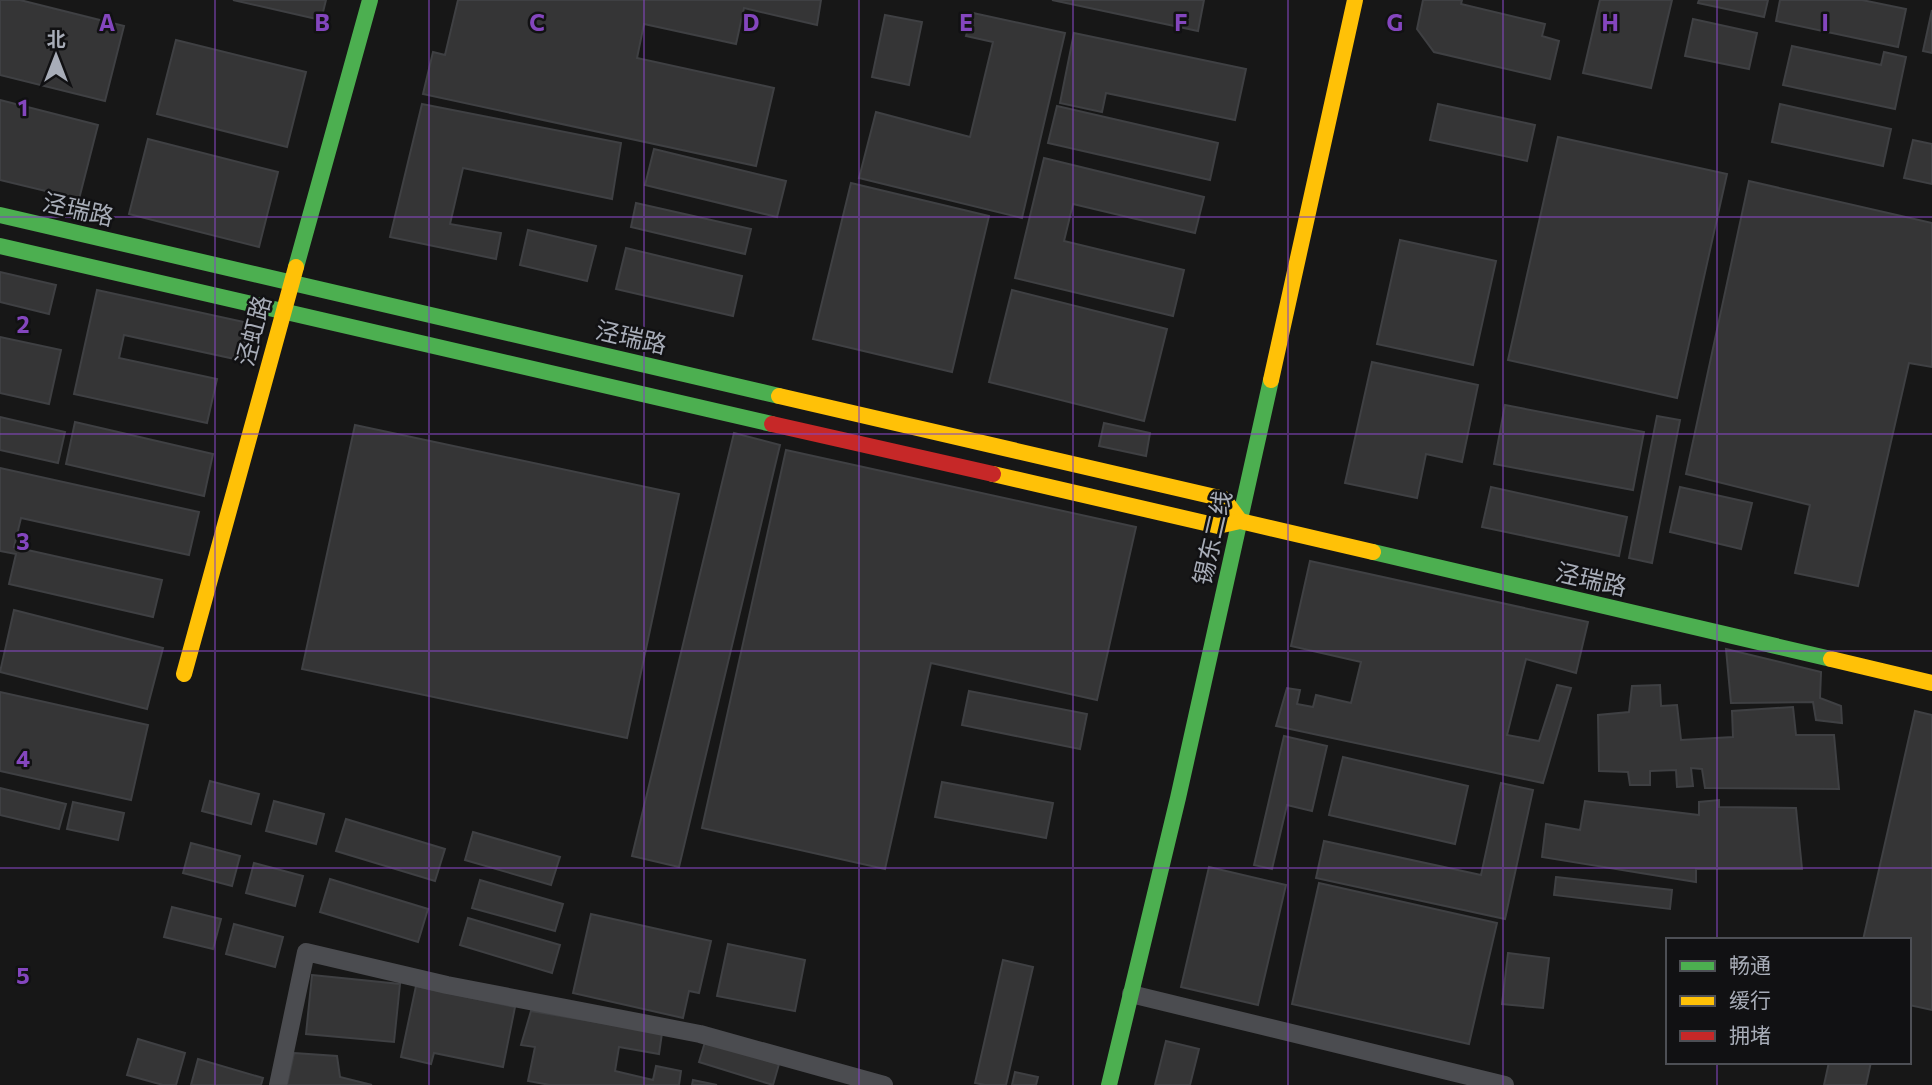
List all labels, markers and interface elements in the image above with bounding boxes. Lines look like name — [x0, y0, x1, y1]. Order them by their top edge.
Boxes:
text: A — [99, 8, 116, 36]
text: B — [314, 8, 330, 36]
text: C — [529, 8, 545, 36]
text: D — [743, 8, 760, 36]
text: E — [959, 8, 973, 36]
text: F — [1174, 8, 1188, 36]
text: G — [1387, 8, 1403, 36]
text: H — [1601, 8, 1619, 36]
text: I — [1821, 8, 1829, 36]
north arrow — [21, 21, 91, 91]
text: 北 — [46, 27, 66, 50]
text: 1 — [18, 93, 28, 121]
street label: 泾瑞路 — [40, 186, 117, 231]
street label: 泾虹路 — [229, 292, 276, 369]
text: 2 — [16, 310, 30, 338]
street label: 泾瑞路 — [593, 314, 670, 359]
street label: 锡东二线 — [1187, 488, 1236, 588]
text: 3 — [16, 527, 30, 555]
street label: 泾瑞路 — [1553, 556, 1630, 601]
text: 4 — [16, 744, 30, 772]
legend — [1666, 938, 1911, 1064]
text: 畅通 — [1729, 952, 1771, 977]
text: 5 — [16, 961, 30, 989]
text: 缓行 — [1729, 987, 1771, 1012]
text: 拥堵 — [1729, 1022, 1771, 1047]

